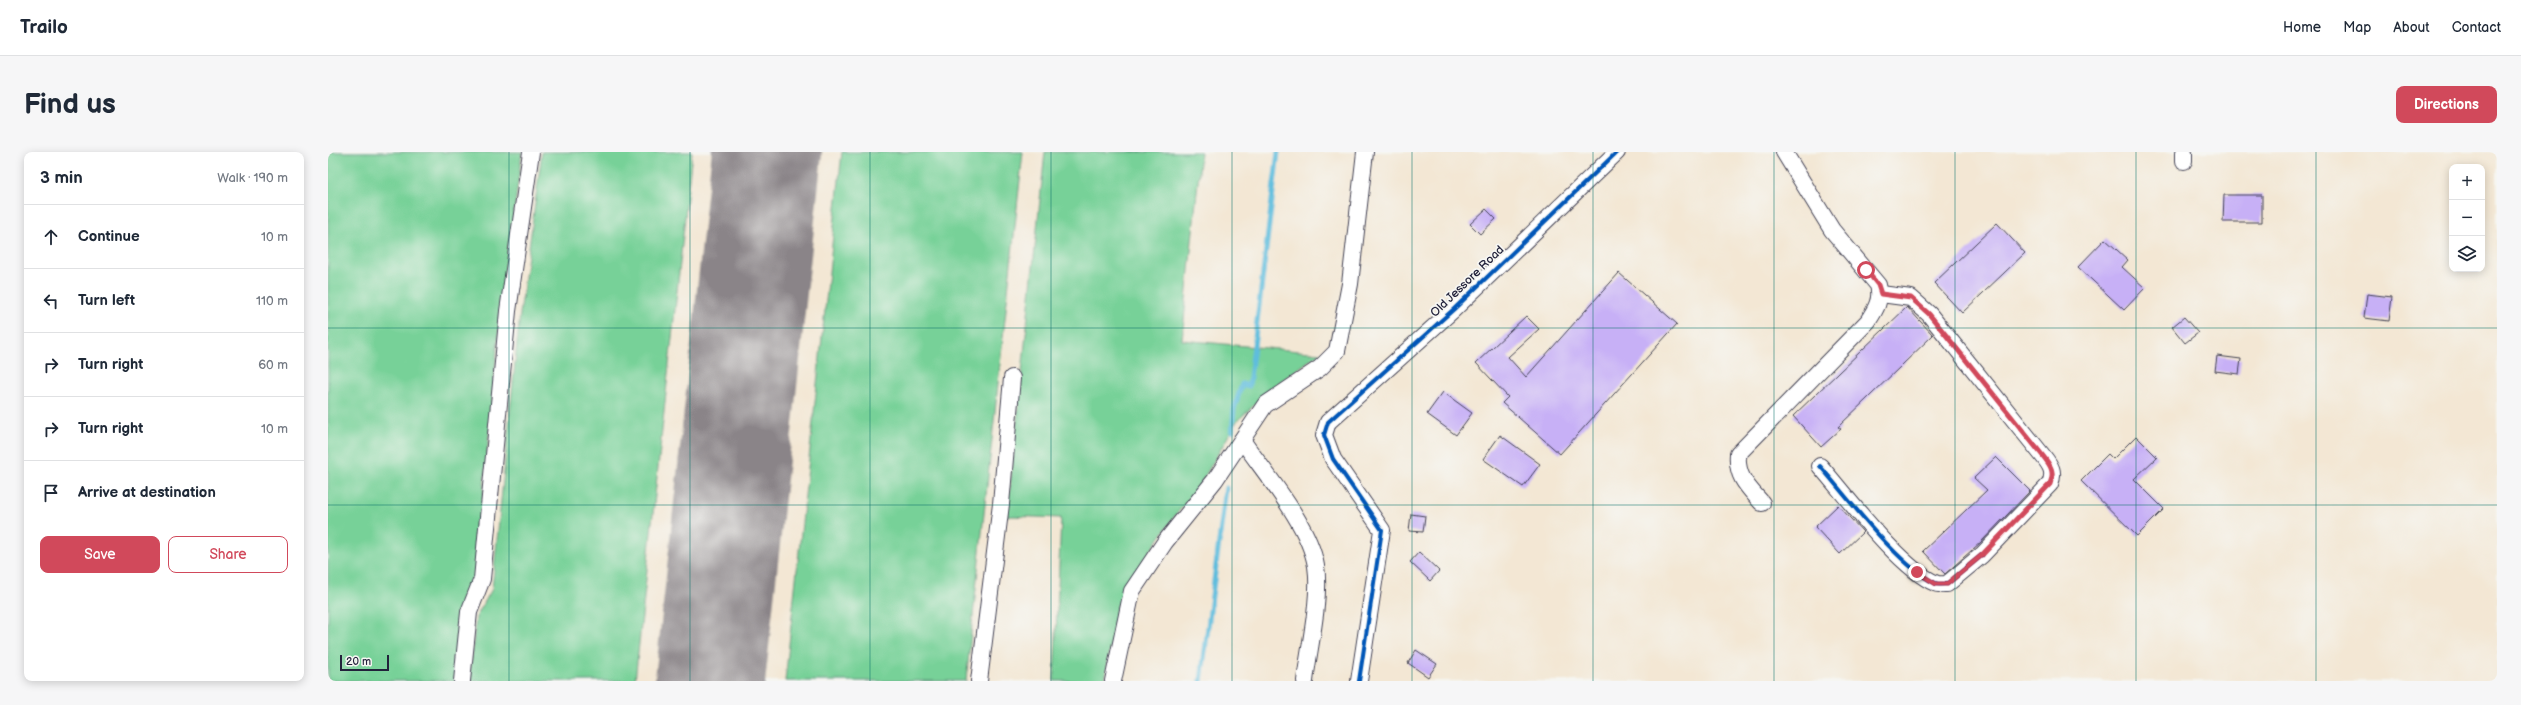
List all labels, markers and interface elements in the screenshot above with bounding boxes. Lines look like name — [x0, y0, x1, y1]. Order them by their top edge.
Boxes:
text: Trailo — [20, 16, 68, 39]
text: Home — [2283, 19, 2321, 36]
text: Map — [2343, 19, 2371, 36]
text: About — [2393, 19, 2430, 36]
text: Contact — [2452, 19, 2501, 36]
button: Directions — [2396, 86, 2497, 123]
text: Find us — [24, 88, 116, 121]
map controls — [2449, 164, 2485, 272]
button: + — [2449, 164, 2485, 200]
text: 3 min — [40, 168, 83, 188]
text: Walk · 190 m — [217, 170, 288, 186]
button: − — [2449, 200, 2485, 236]
icon: ahead — [40, 226, 62, 248]
text: Continue — [78, 227, 140, 246]
text: 10 m — [261, 229, 288, 245]
button: layers — [2449, 236, 2485, 272]
street label: Old Jessore Road — [1427, 242, 1507, 320]
route start — [1857, 261, 1875, 279]
icon: left — [40, 290, 62, 312]
text: Turn left — [78, 291, 135, 310]
text: 110 m — [256, 293, 288, 309]
icon: right — [40, 354, 62, 376]
text: Turn right — [78, 355, 143, 374]
text: 60 m — [258, 357, 288, 373]
icon: right — [40, 418, 62, 440]
text: Turn right — [78, 419, 143, 438]
text: 10 m — [261, 421, 288, 437]
icon: arrive — [40, 482, 62, 504]
text: Arrive at destination — [78, 483, 216, 502]
button: Save — [40, 536, 160, 573]
button: Share — [168, 536, 288, 573]
route end — [1908, 563, 1926, 581]
scale bar — [340, 653, 389, 672]
text: 20 m — [346, 655, 371, 668]

